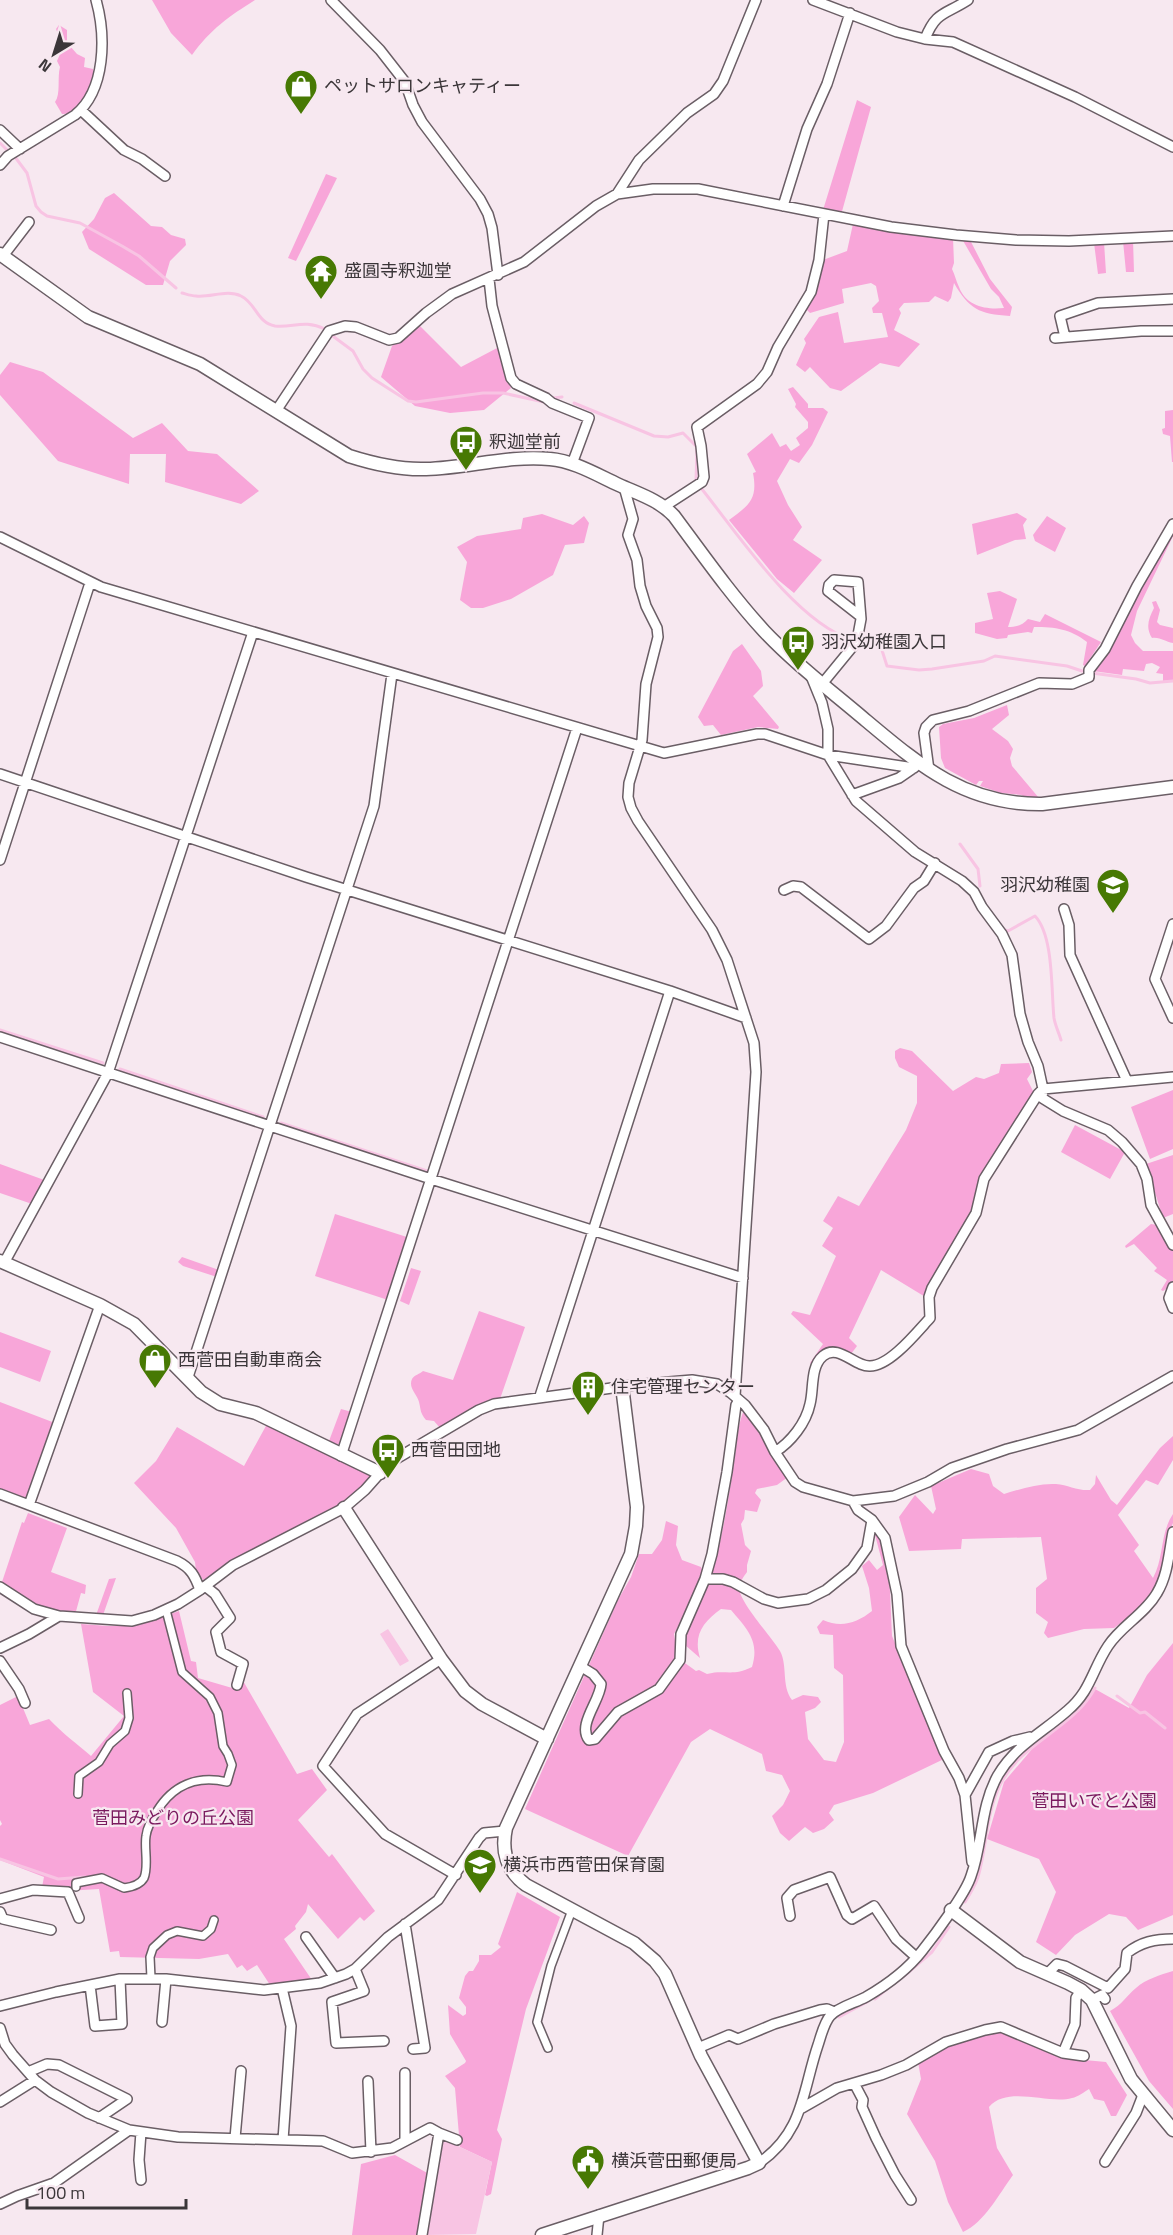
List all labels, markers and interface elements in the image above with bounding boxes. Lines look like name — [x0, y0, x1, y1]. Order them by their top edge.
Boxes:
north arrow — [24, 24, 84, 84]
text: N — [33, 53, 57, 79]
shop icon: ペットサロンキャティー — [283, 68, 319, 115]
place label: ペットサロンキャティー — [324, 72, 521, 99]
temple icon: 盛圓寺釈迦堂 — [303, 253, 339, 300]
place label: 盛圓寺釈迦堂 — [344, 257, 452, 284]
bus stop icon: 釈迦堂前 — [448, 424, 484, 471]
place label: 釈迦堂前 — [489, 428, 561, 455]
bus stop icon: 羽沢幼稚園入口 — [780, 624, 816, 671]
place label: 羽沢幼稚園入口 — [821, 628, 947, 655]
school or university icon: 羽沢幼稚園 — [1095, 867, 1131, 914]
place label: 羽沢幼稚園 — [1000, 871, 1090, 898]
shop icon: 西菅田自動車商会 — [137, 1342, 173, 1389]
place label: 西菅田自動車商会 — [178, 1346, 322, 1373]
building icon: 住宅管理センター — [570, 1369, 606, 1416]
place label: 住宅管理センター — [611, 1373, 755, 1400]
bus stop icon: 西菅田団地 — [370, 1432, 406, 1479]
place label: 西菅田団地 — [411, 1436, 501, 1463]
park label: 菅田いでと公園 — [1031, 1787, 1157, 1814]
park label: 菅田みどりの丘公園 — [92, 1804, 254, 1831]
school or university icon: 横浜市西菅田保育園 — [462, 1847, 498, 1894]
place label: 横浜市西菅田保育園 — [503, 1851, 665, 1878]
public building icon: 横浜菅田郵便局 — [570, 2143, 606, 2190]
place label: 横浜菅田郵便局 — [611, 2147, 737, 2174]
scale bar — [27, 2172, 186, 2210]
text: 100 m — [36, 2179, 85, 2206]

